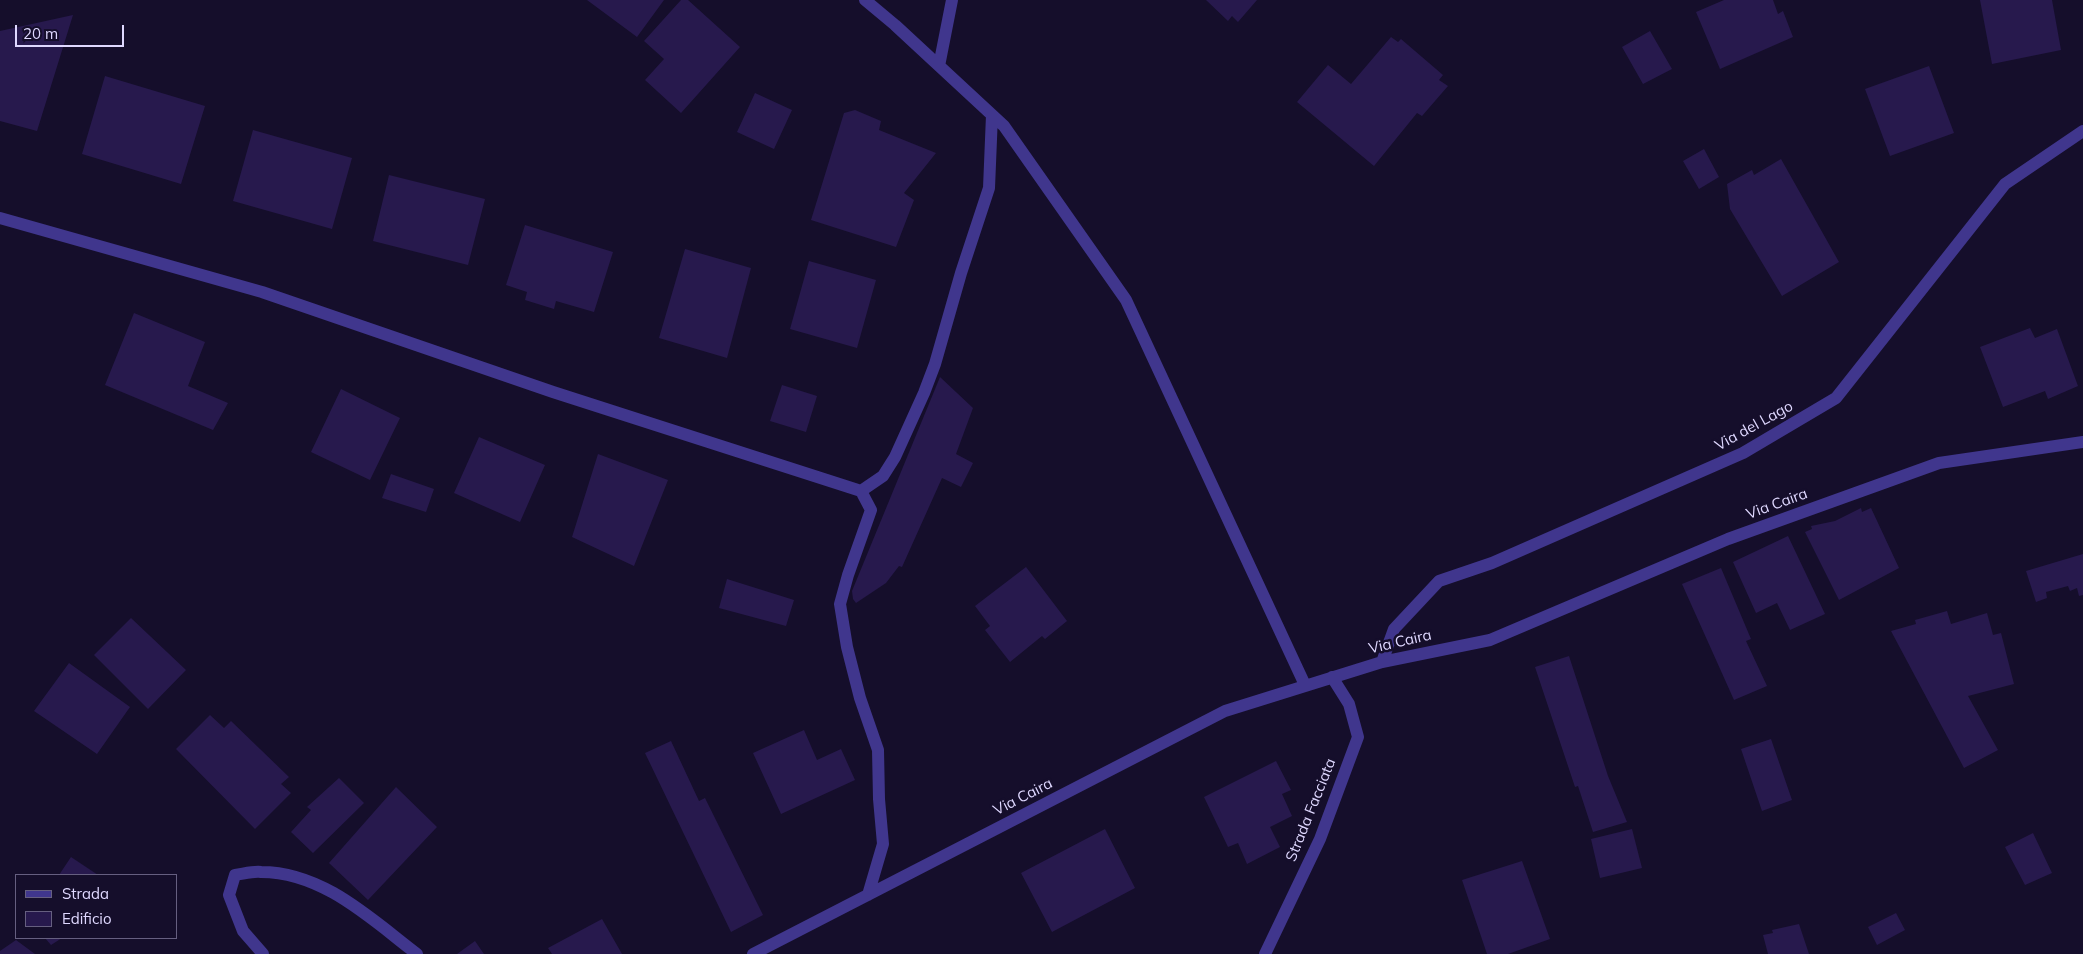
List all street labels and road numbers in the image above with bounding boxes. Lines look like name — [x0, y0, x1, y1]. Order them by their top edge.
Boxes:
street label: Via del Lago — [1712, 397, 1796, 455]
street label: Via Caira — [1744, 485, 1810, 523]
street label: Via Caira — [1367, 626, 1433, 658]
street label: Strada Facciata — [1282, 756, 1340, 864]
street label: Via Caira — [990, 774, 1056, 820]

